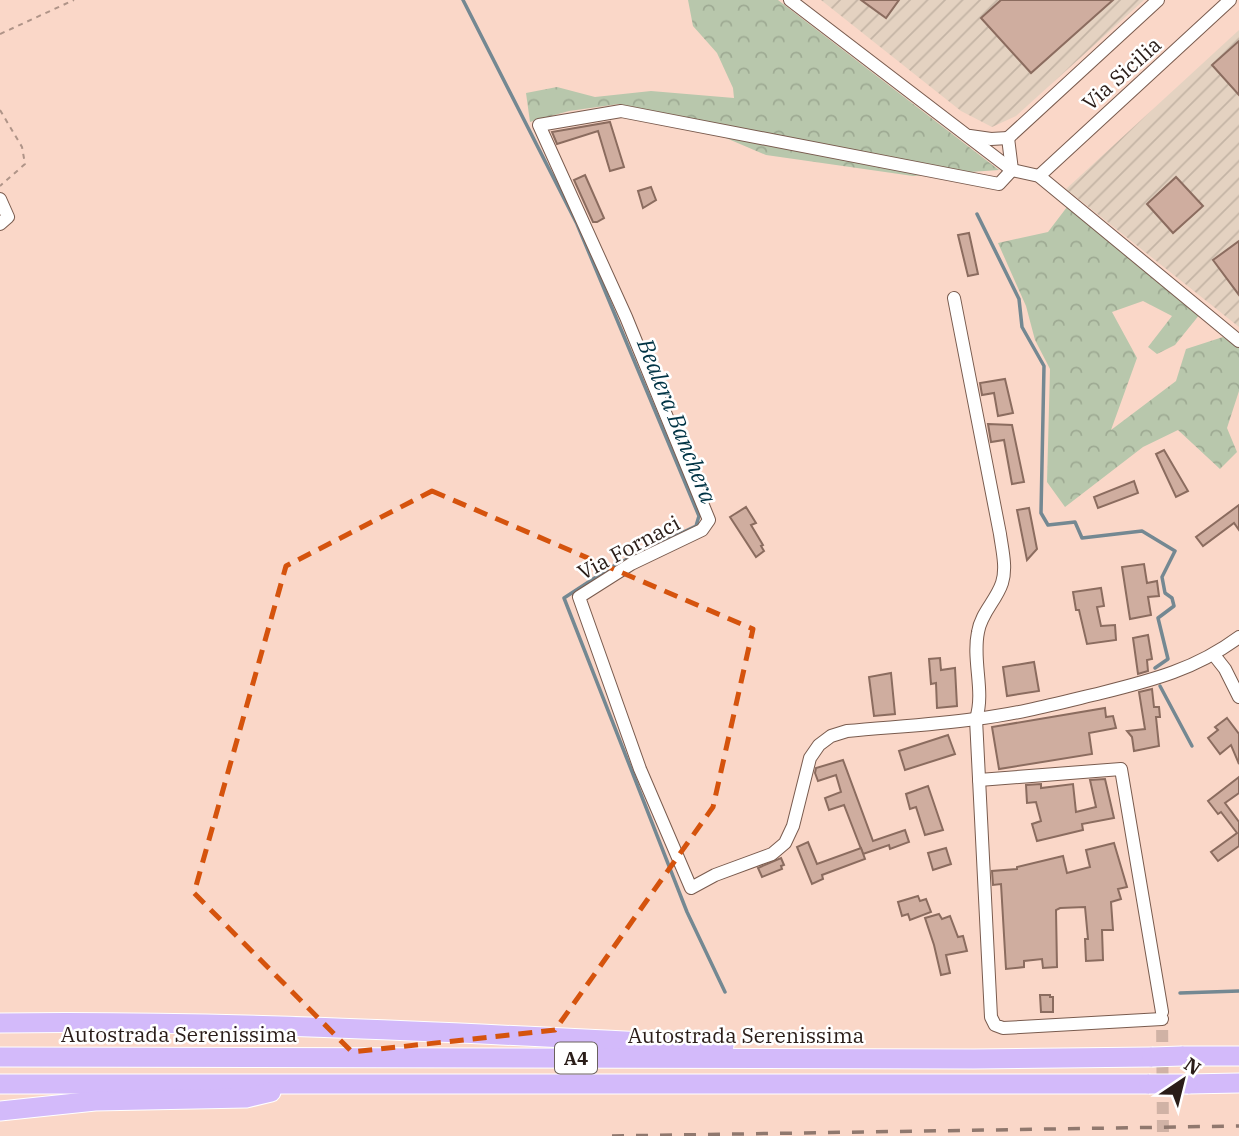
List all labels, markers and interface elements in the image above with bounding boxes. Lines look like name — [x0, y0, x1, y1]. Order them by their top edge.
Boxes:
street label: Via Sicilia — [1076, 30, 1167, 116]
water label: Bealera Banchera — [631, 333, 725, 508]
street label: Via Fornaci — [572, 508, 685, 586]
street label: Autostrada Serenissima — [61, 1020, 297, 1048]
street label: Autostrada Serenissima — [628, 1021, 864, 1049]
road number: A4 — [555, 1042, 597, 1074]
north arrow — [1148, 1045, 1218, 1115]
text: N — [1180, 1052, 1206, 1080]

